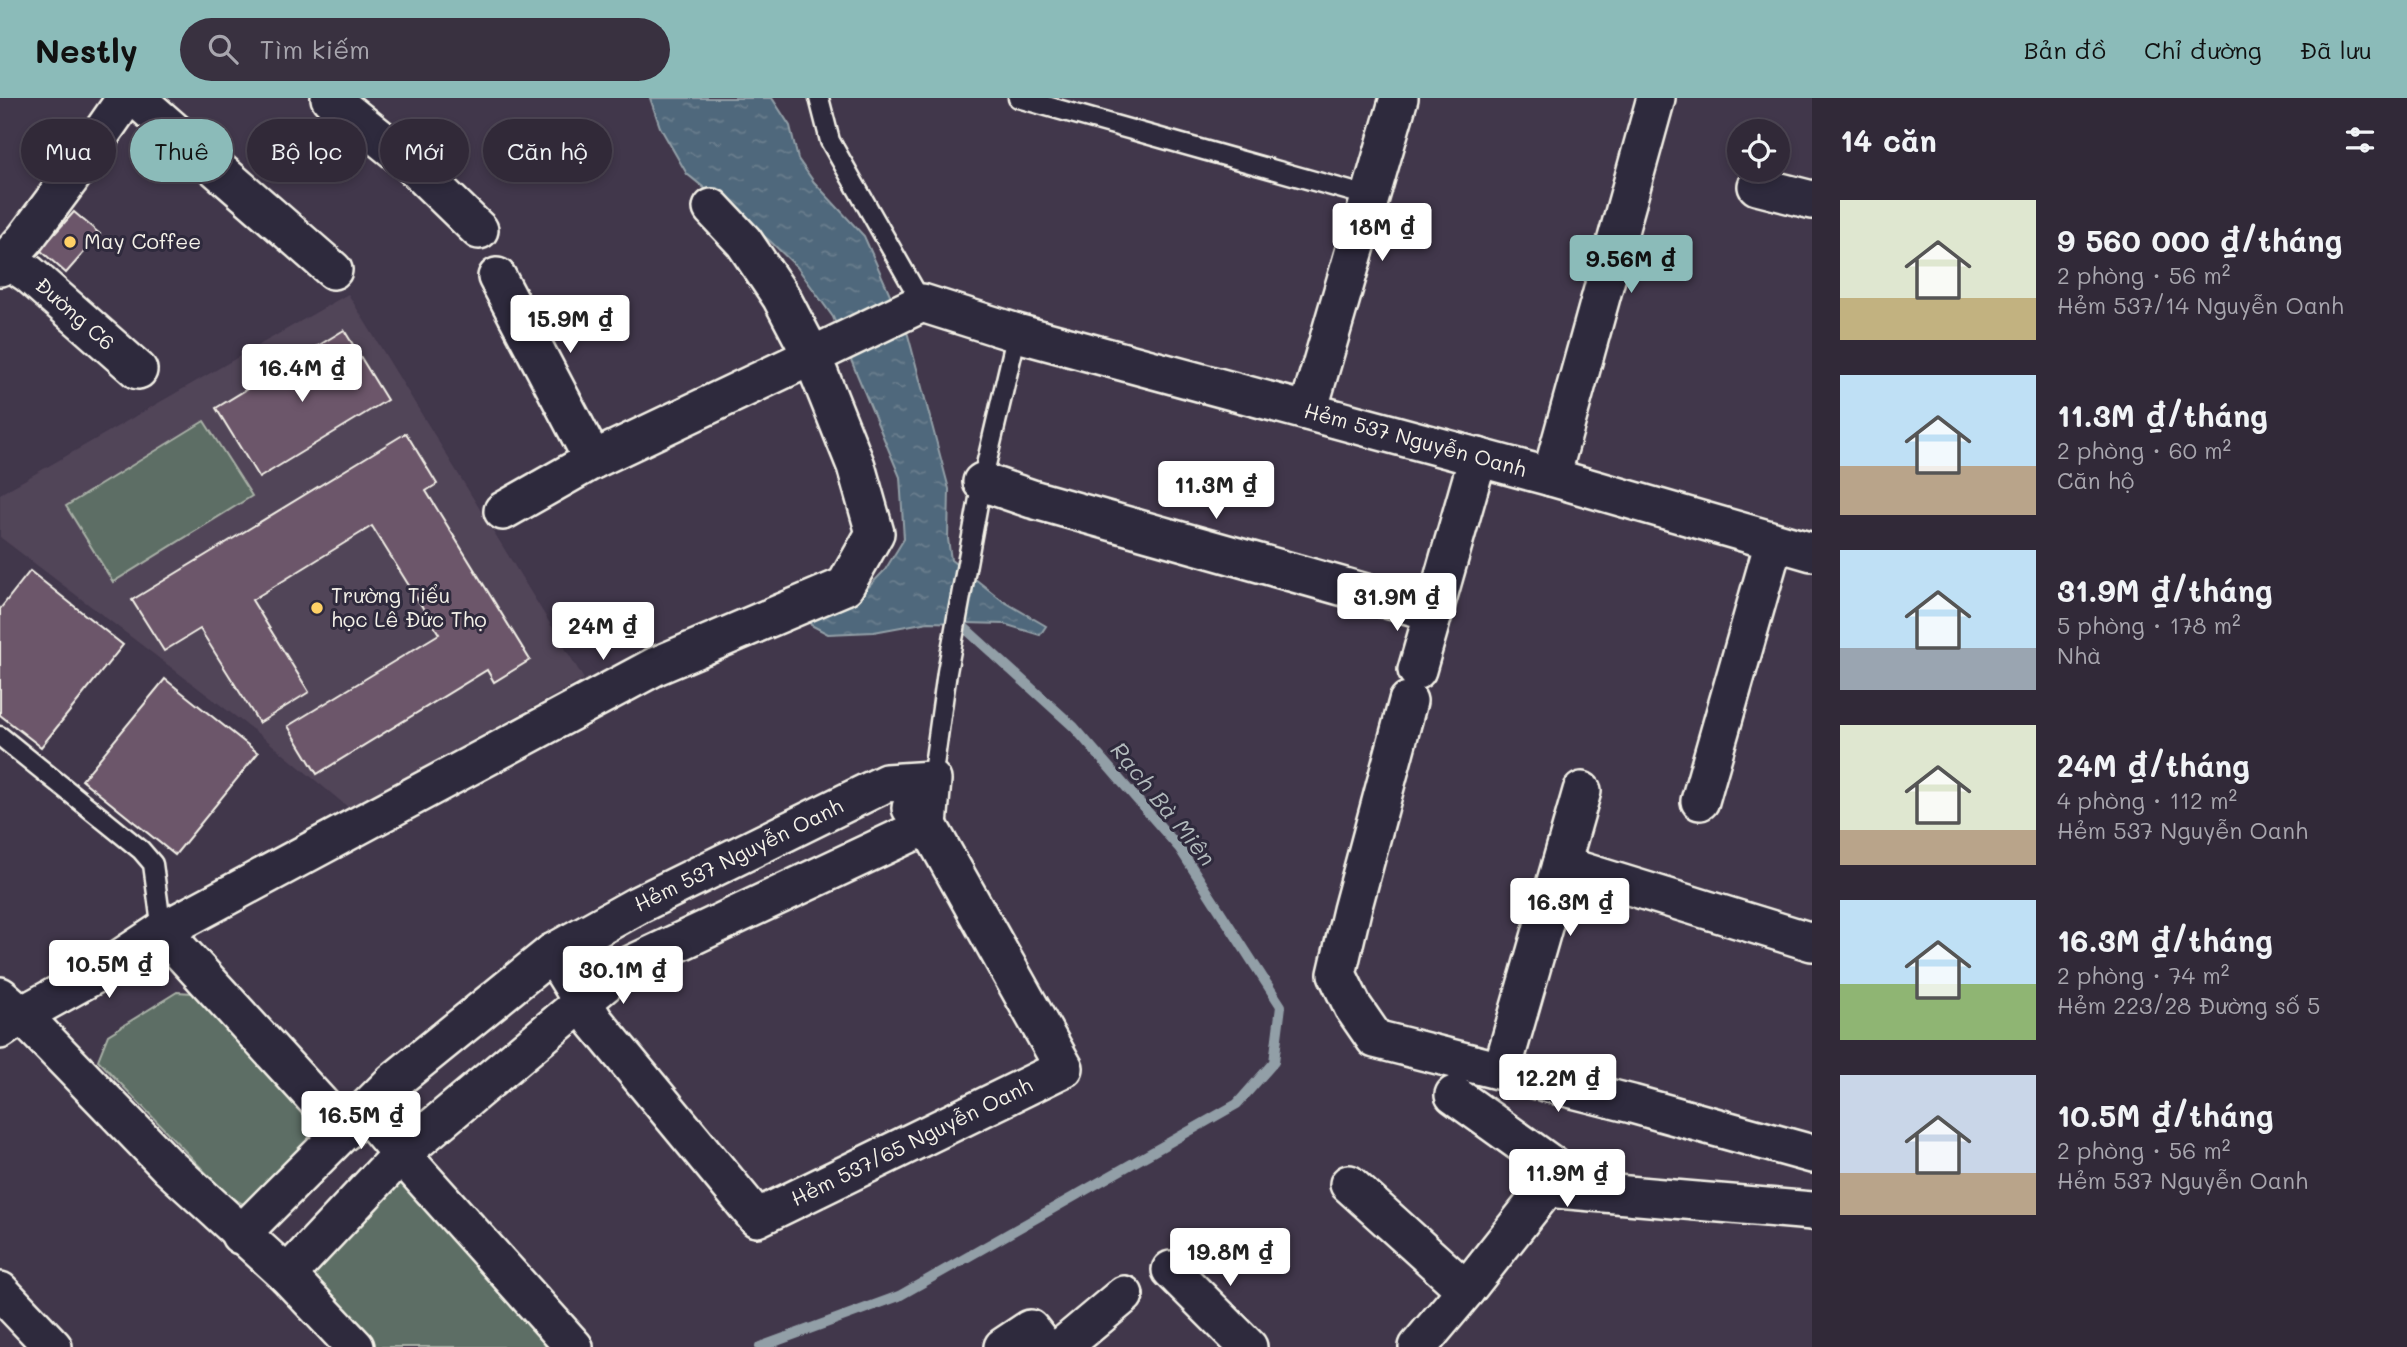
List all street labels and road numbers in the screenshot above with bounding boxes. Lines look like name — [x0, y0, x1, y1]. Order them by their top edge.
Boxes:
street label: Đường C6 — [30, 271, 121, 355]
street label: Hẻm 537 Nguyễn Oanh — [1301, 396, 1530, 482]
street label: Hẻm 537 Nguyễn Oanh — [629, 791, 847, 917]
street label: Hẻm 537/65 Nguyễn Oanh — [786, 1071, 1036, 1211]

